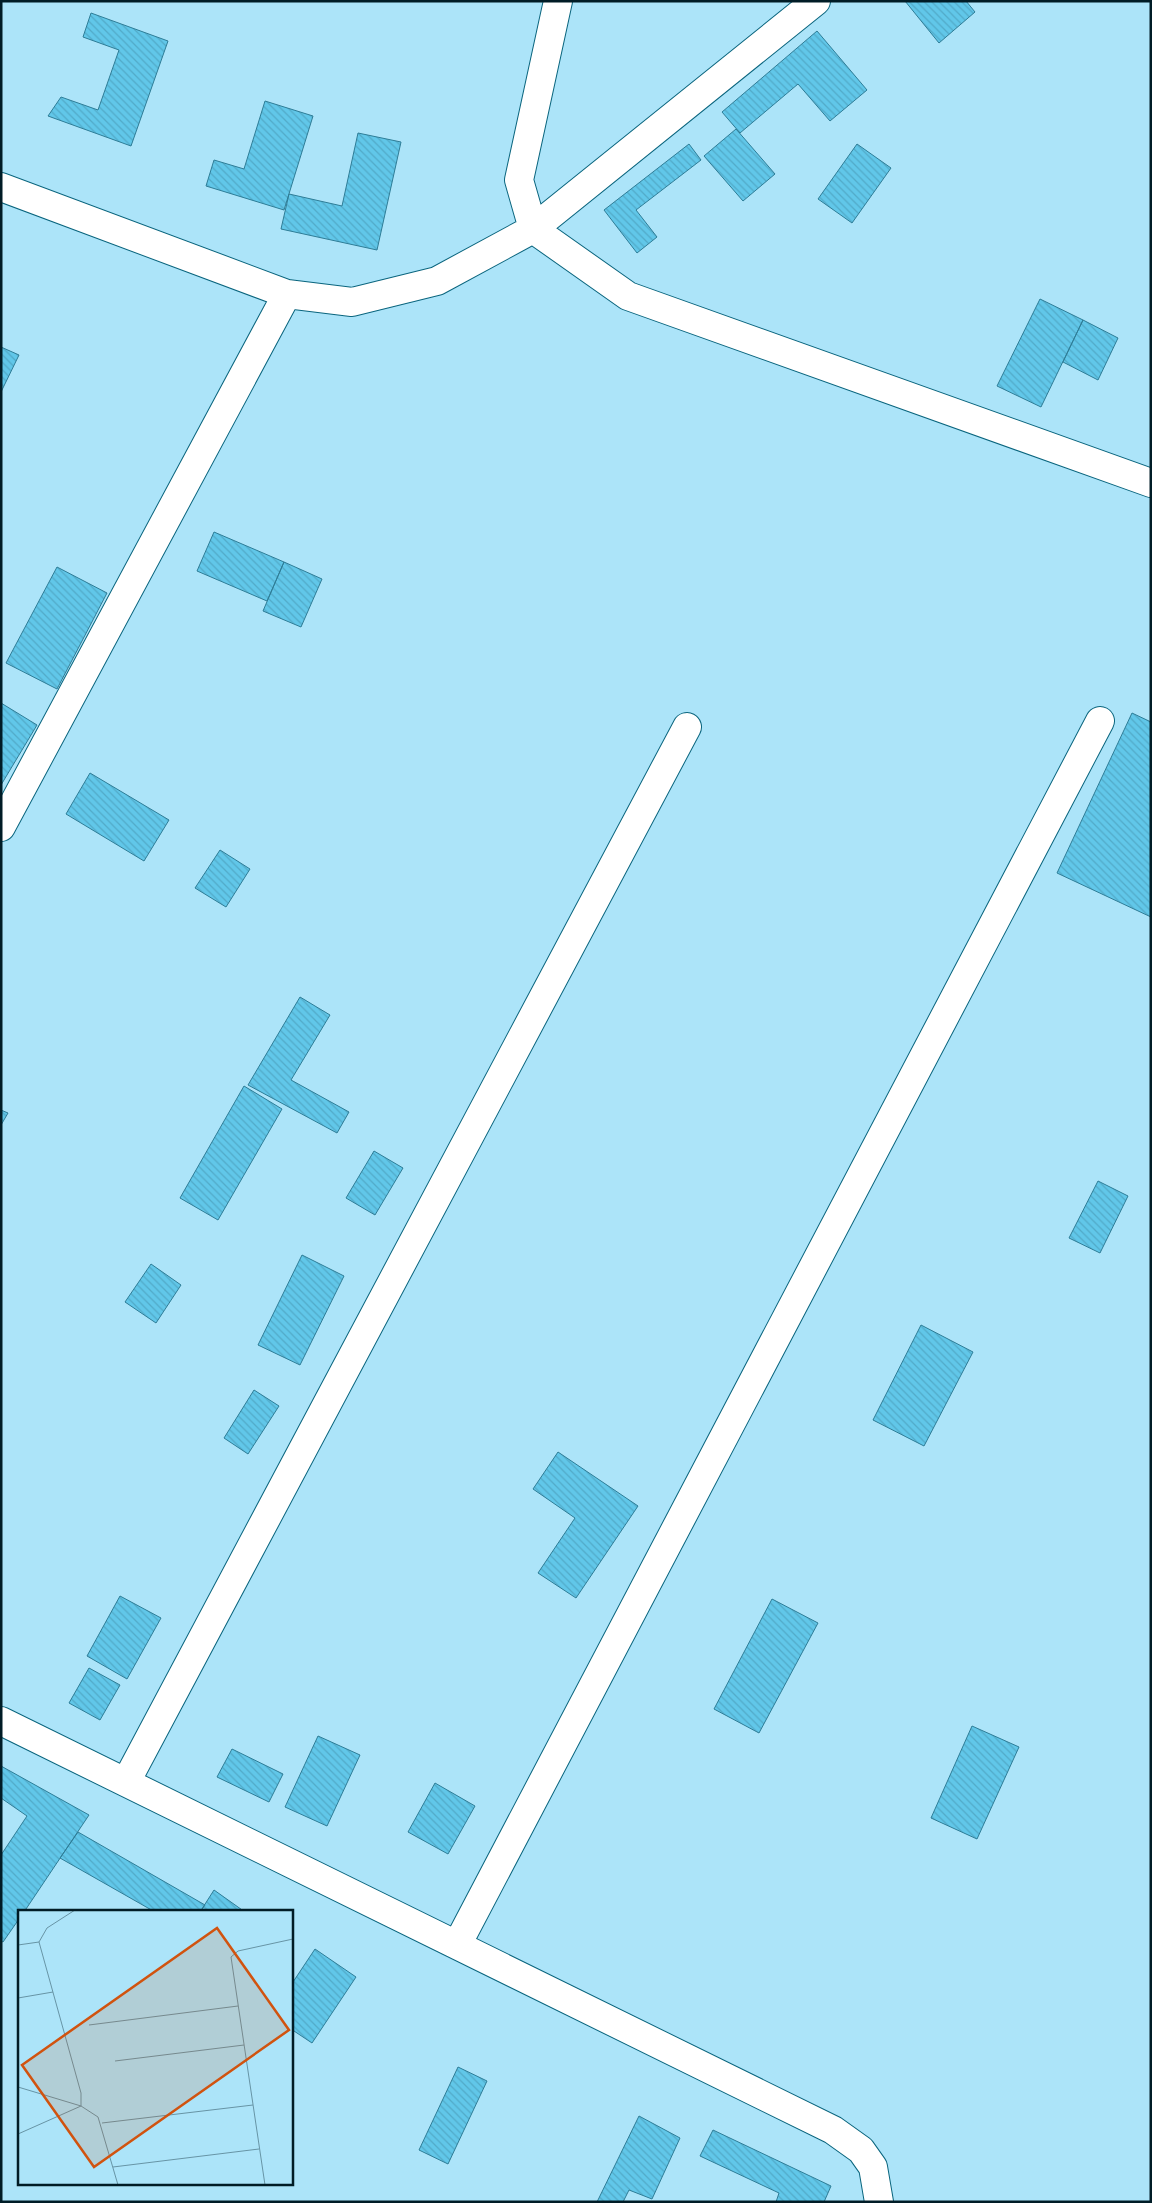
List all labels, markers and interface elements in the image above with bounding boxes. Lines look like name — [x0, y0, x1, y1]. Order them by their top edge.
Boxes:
inset map — [18, 1910, 292, 2186]

